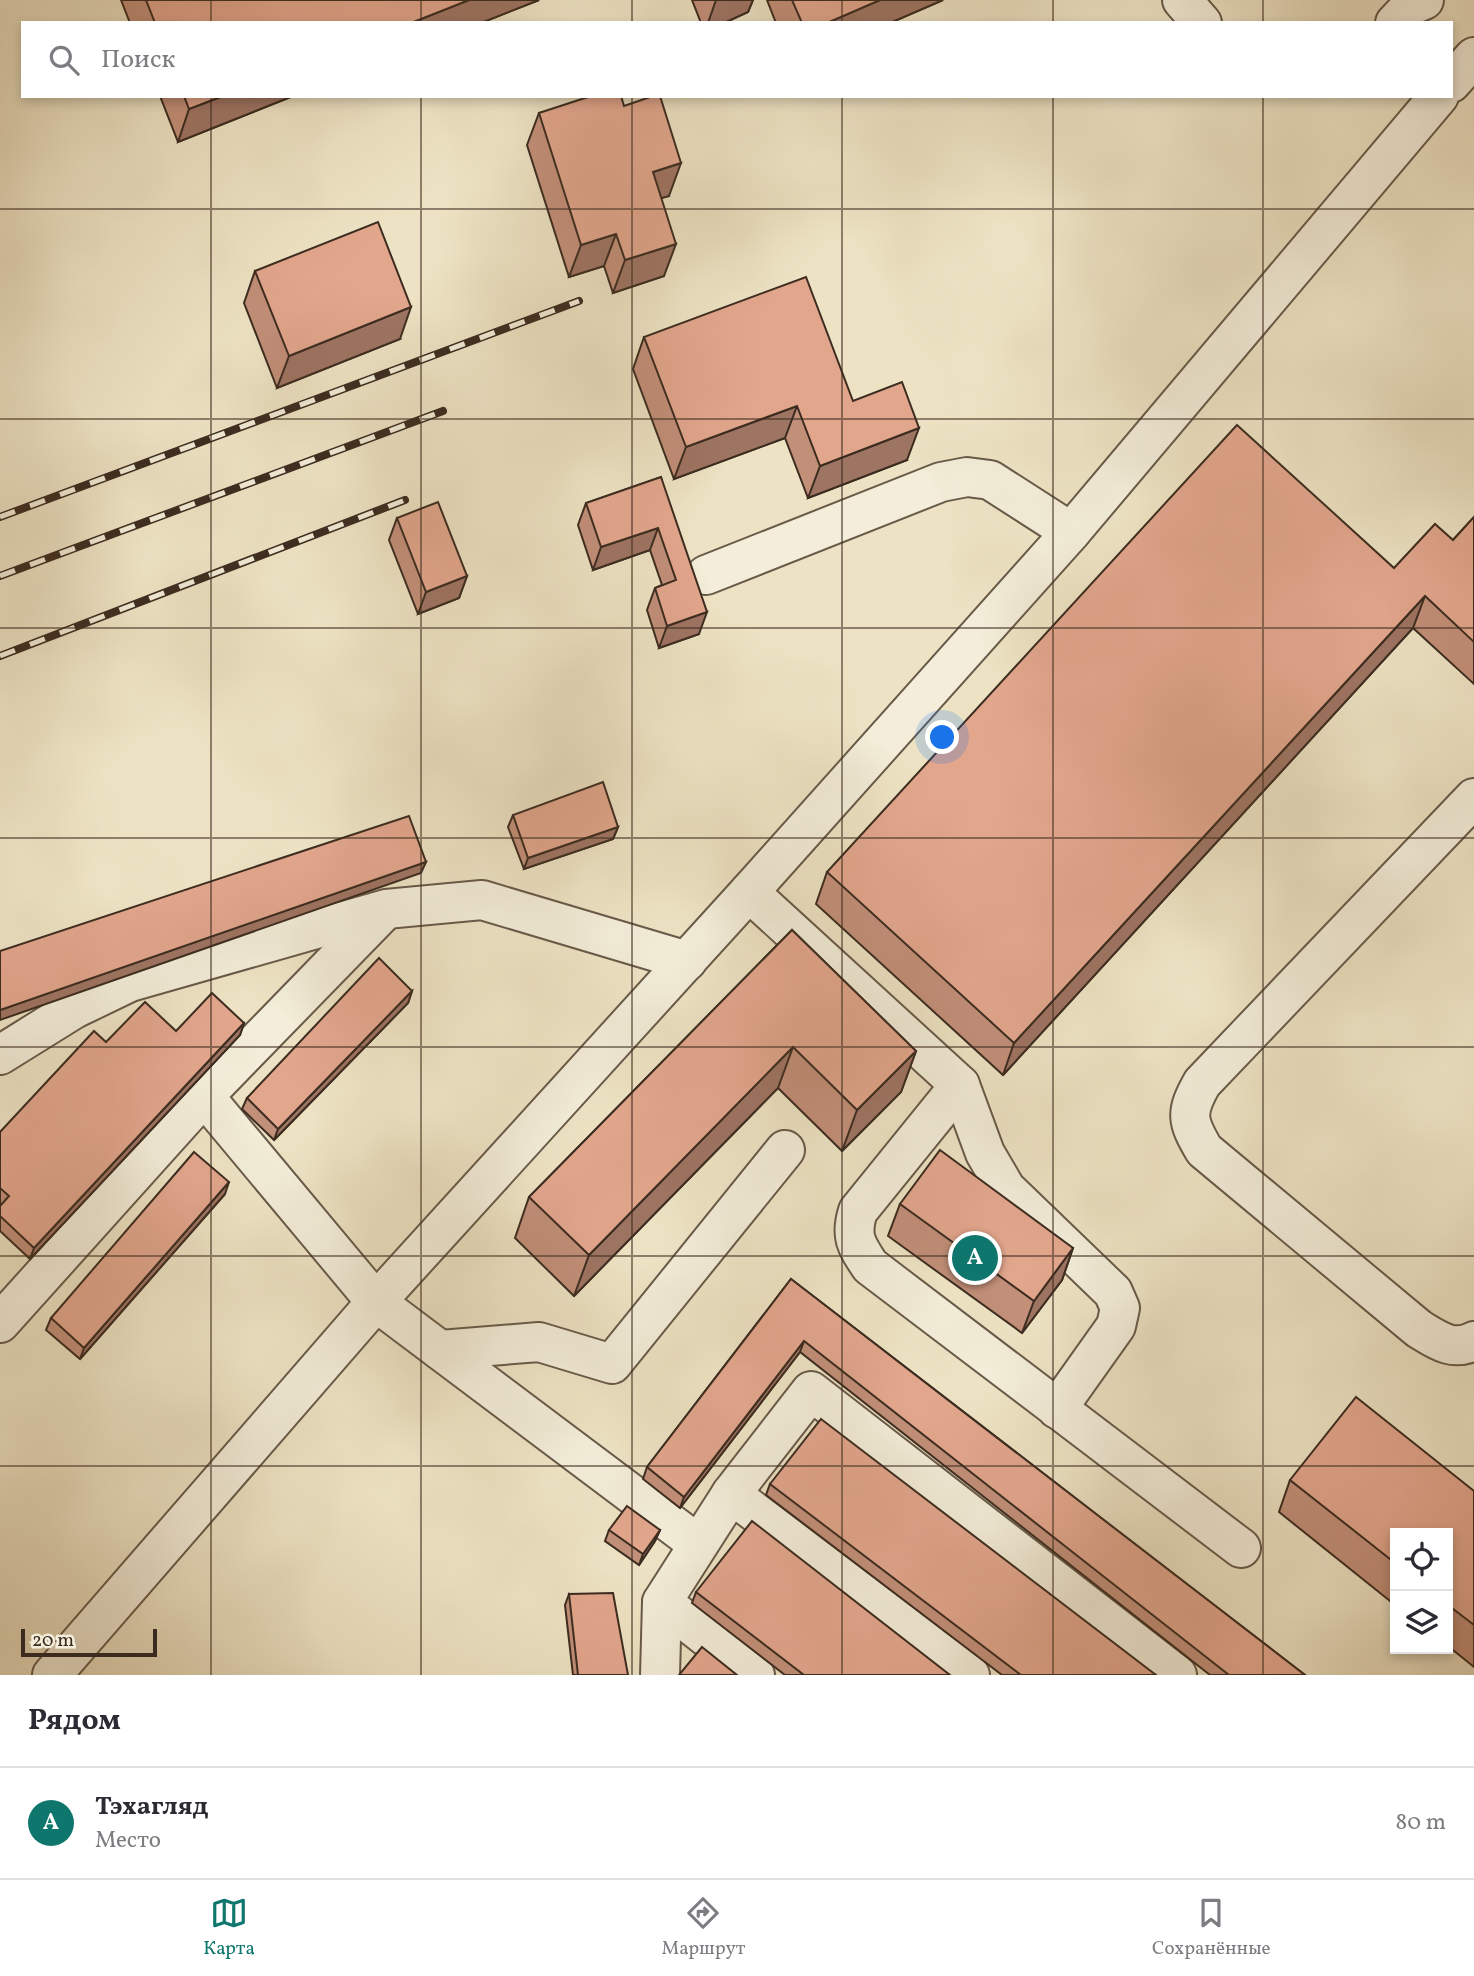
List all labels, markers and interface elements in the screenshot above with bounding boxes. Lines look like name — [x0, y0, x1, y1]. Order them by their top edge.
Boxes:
search box — [21, 21, 1453, 98]
icon: search — [45, 41, 83, 79]
text: Поиск — [101, 42, 175, 78]
your location — [925, 720, 959, 754]
pin: A — [952, 1232, 998, 1284]
map controls — [1390, 1528, 1453, 1654]
button: locate — [1390, 1528, 1453, 1591]
button: layers — [1390, 1591, 1453, 1654]
scale bar — [21, 1626, 158, 1658]
text: 20 m — [32, 1628, 74, 1654]
text: Рядом — [28, 1700, 121, 1742]
text: Тэхагляд — [95, 1789, 209, 1825]
text: A — [43, 1807, 59, 1839]
text: 80 m — [1396, 1807, 1446, 1839]
text: Место — [95, 1825, 161, 1857]
tab: Карта — [203, 1894, 255, 1962]
tab: Маршрут — [662, 1894, 745, 1962]
tab: Сохранённые — [1152, 1894, 1271, 1962]

